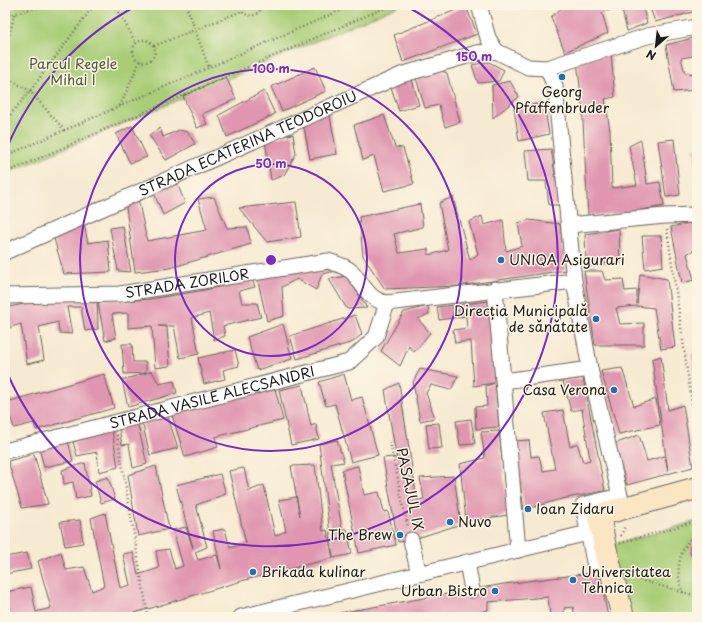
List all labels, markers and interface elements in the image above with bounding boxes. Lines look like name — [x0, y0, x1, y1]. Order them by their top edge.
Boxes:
north arrow — [636, 26, 676, 66]
text: N — [643, 46, 659, 65]
text: 150 m — [456, 47, 492, 65]
park label: Parcul Regele Mihai I — [29, 53, 118, 90]
text: 100 m — [252, 59, 290, 77]
marker: Georg Pfaffenbruder — [557, 72, 567, 82]
place label: Georg Pfaffenbruder — [515, 81, 610, 118]
street label: STRADA ECATERINA TEODOROIU — [135, 85, 360, 201]
text: 50 m — [255, 154, 287, 172]
place label: UNIQA Asigurari — [509, 249, 625, 270]
centre of rings — [264, 253, 278, 267]
marker: UNIQA Asigurari — [496, 255, 506, 265]
street label: STRADA ZORILOR — [124, 263, 251, 303]
place label: Direcția Municipală de sănătate — [454, 300, 588, 337]
marker: Direcția Municipală de sănătate — [591, 314, 601, 324]
street label: STRADA VASILE ALECSANDRI — [107, 360, 317, 434]
place label: Casa Verona — [523, 379, 606, 400]
marker: Casa Verona — [609, 385, 619, 395]
street label: PASAJUL IX — [392, 446, 430, 533]
place label: Ioan Zidaru — [536, 498, 614, 519]
marker: Ioan Zidaru — [523, 504, 533, 514]
place label: Nuvo — [458, 511, 492, 532]
marker: Nuvo — [445, 517, 455, 527]
place label: The Brew — [328, 524, 392, 545]
marker: The Brew — [395, 530, 405, 540]
place label: Brikada kulinar — [261, 561, 366, 582]
place label: Universitatea Tehnica — [581, 561, 671, 598]
marker: Brikada kulinar — [248, 567, 258, 577]
marker: Universitatea Tehnica — [568, 575, 578, 585]
place label: Urban Bistro — [401, 580, 487, 601]
marker: Urban Bistro — [490, 586, 500, 596]

